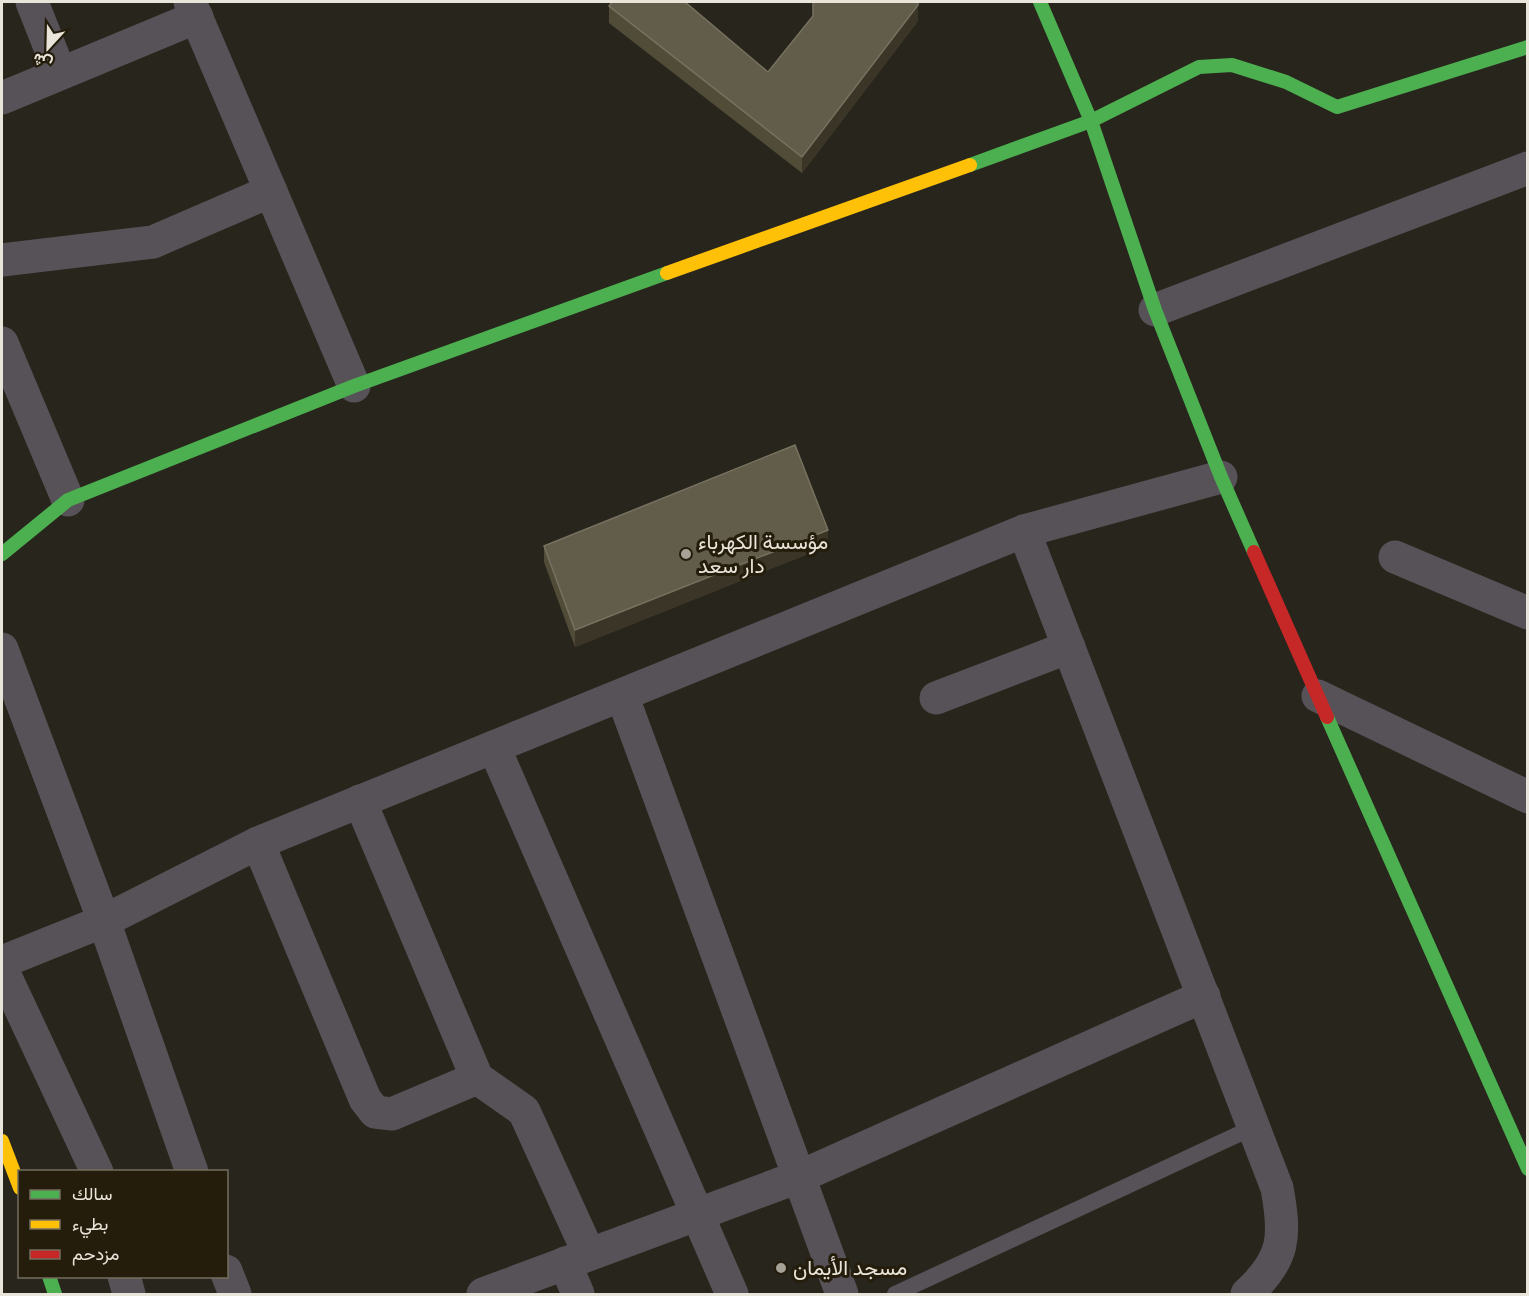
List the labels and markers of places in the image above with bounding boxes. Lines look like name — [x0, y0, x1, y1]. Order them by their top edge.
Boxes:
place label: مؤسسة الكهرباء دار سعد — [698, 529, 828, 579]
marker: مؤسسة الكهرباء دار سعد — [679, 547, 693, 561]
place label: مسجد الأيمان — [793, 1255, 907, 1281]
marker: مسجد الأيمان — [774, 1261, 788, 1275]

